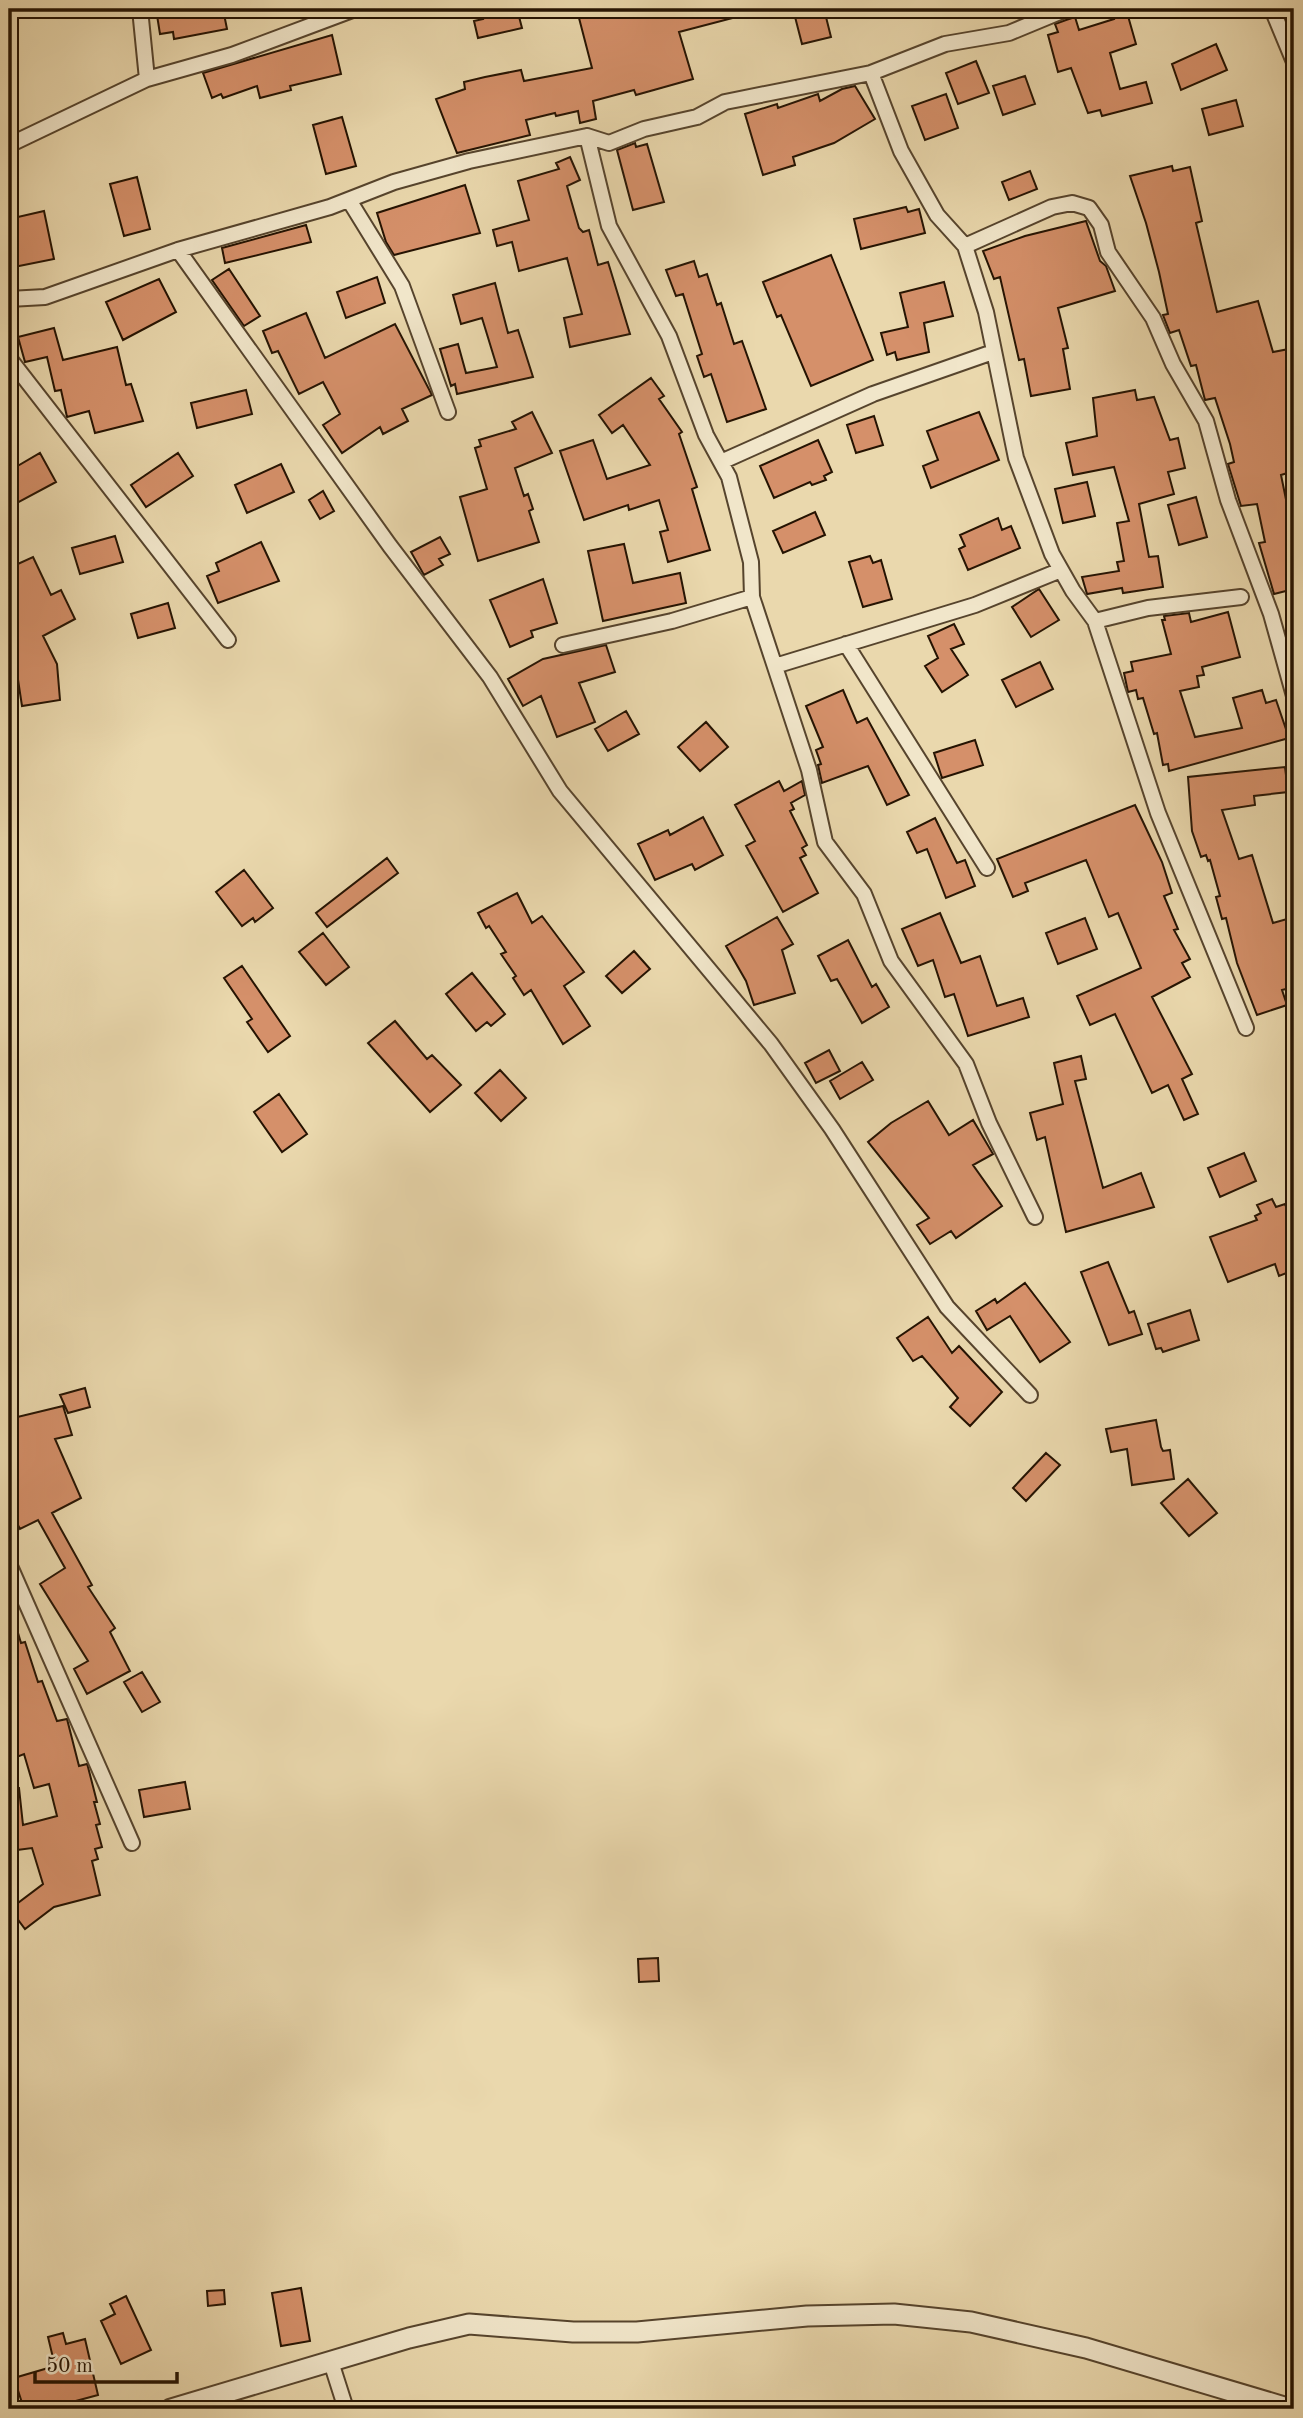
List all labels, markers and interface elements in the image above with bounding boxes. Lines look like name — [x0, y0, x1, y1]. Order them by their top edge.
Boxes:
scale bar — [35, 2341, 177, 2385]
text: 50 m — [46, 2356, 93, 2377]

